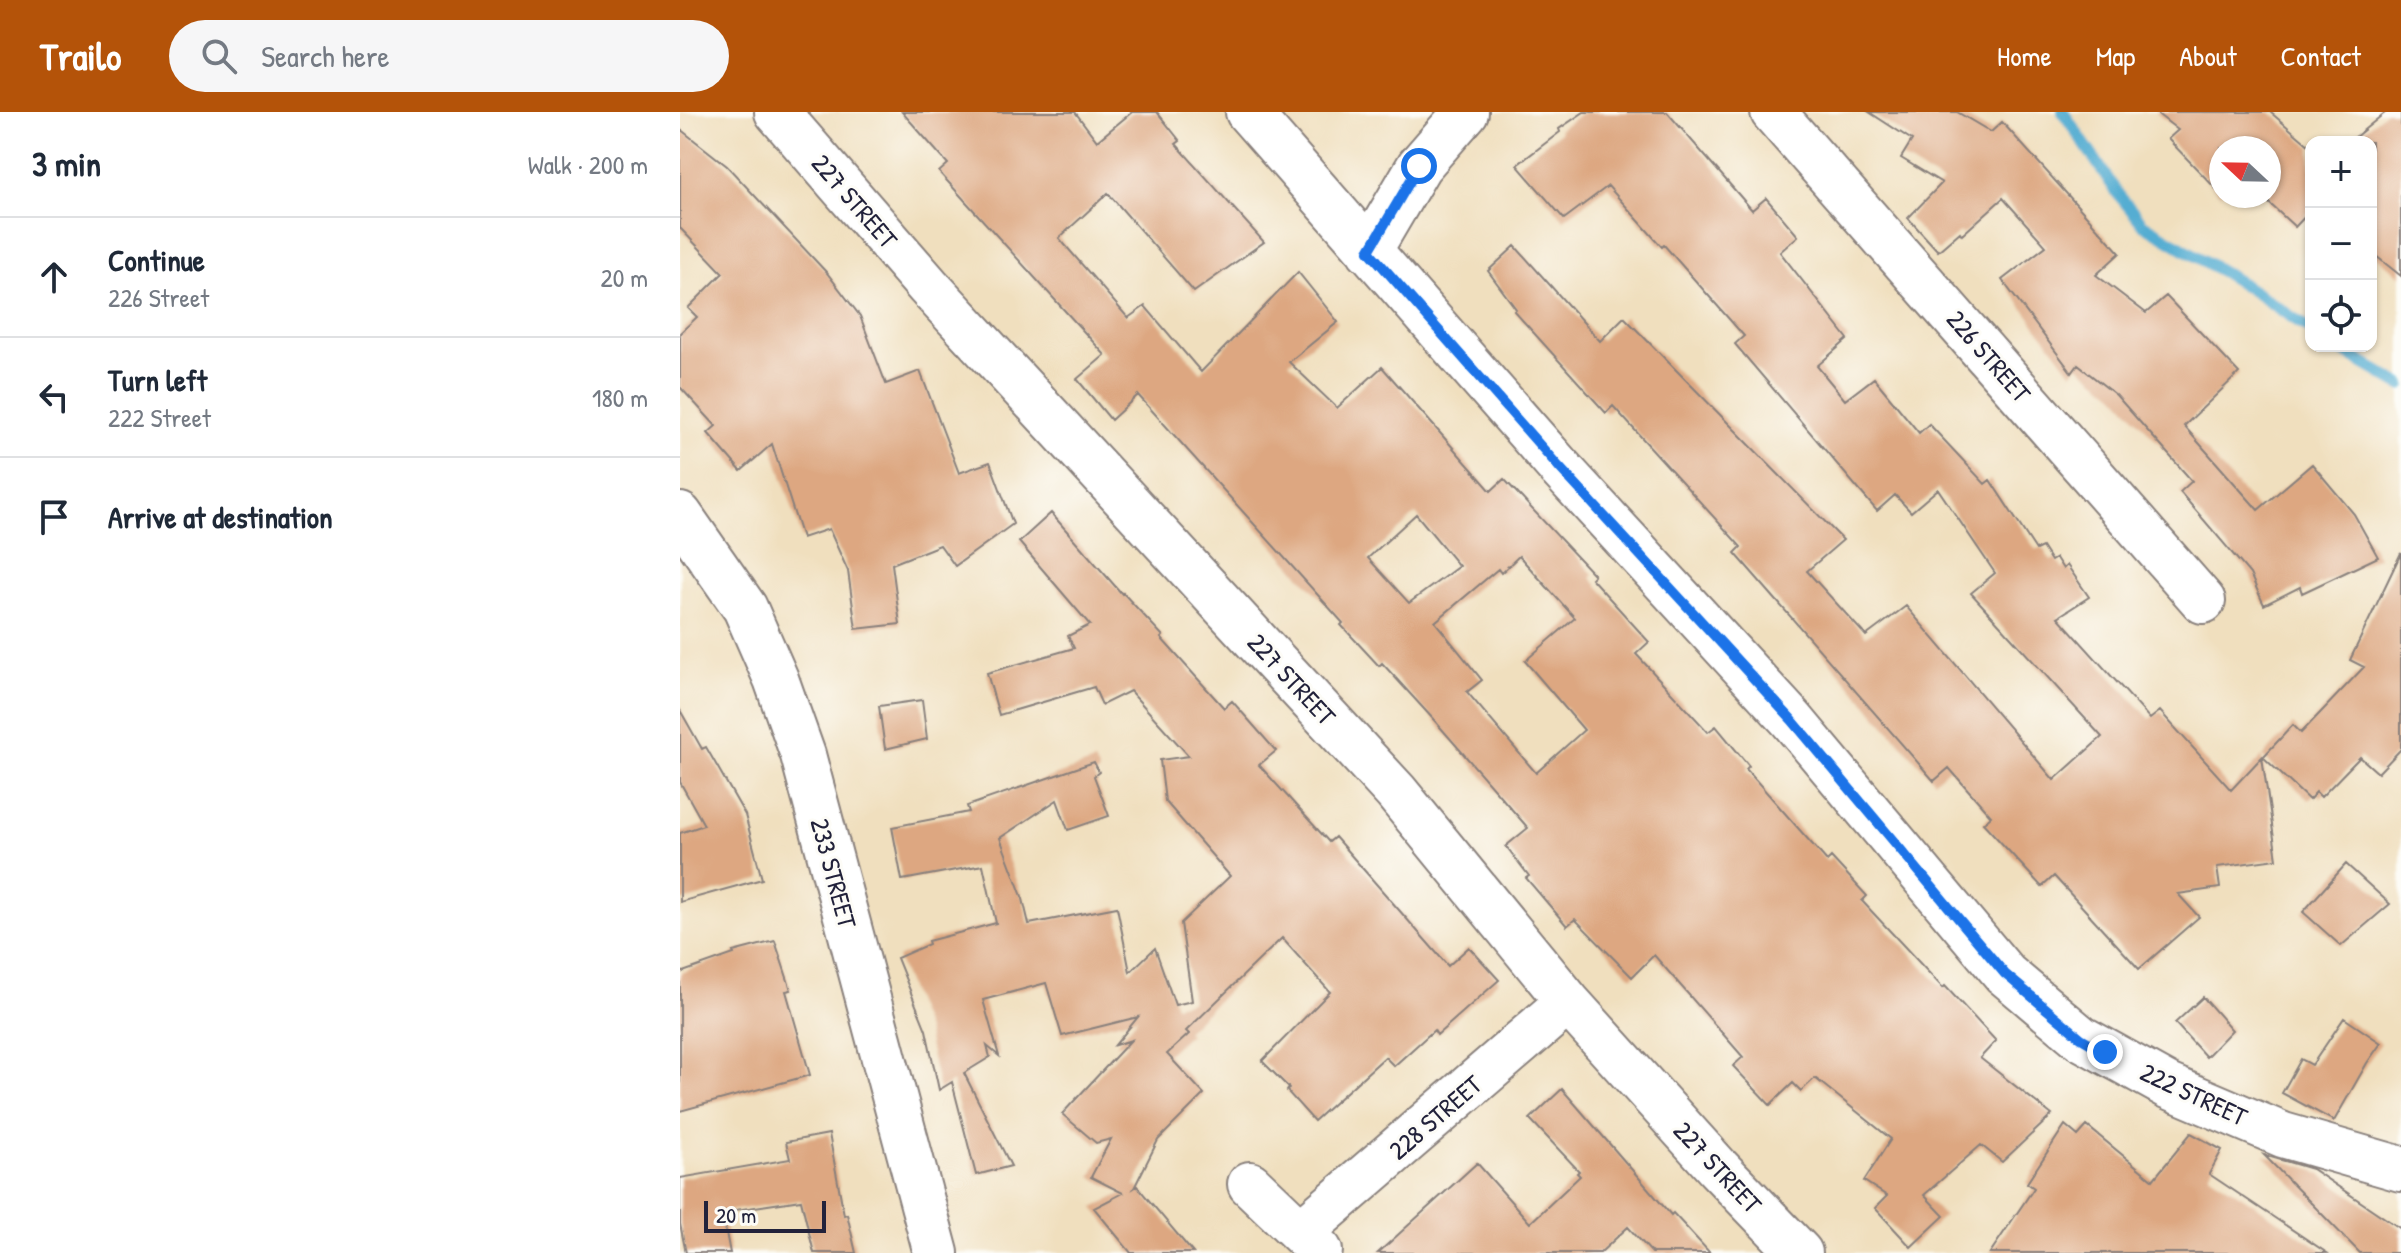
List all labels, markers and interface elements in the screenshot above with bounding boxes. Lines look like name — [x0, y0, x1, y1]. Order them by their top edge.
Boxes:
search box — [169, 20, 729, 92]
text: Trailo — [40, 30, 121, 82]
icon: search — [197, 34, 241, 78]
text: Search here — [261, 36, 389, 76]
text: Home — [1997, 37, 2052, 75]
text: Map — [2096, 37, 2135, 75]
text: About — [2179, 37, 2237, 75]
text: Contact — [2281, 37, 2361, 75]
north arrow — [2209, 136, 2281, 208]
map controls — [2305, 136, 2377, 352]
button: + — [2305, 136, 2377, 208]
text: 3 min — [32, 141, 101, 187]
street label: 227 STREET — [804, 146, 906, 256]
text: Walk · 200 m — [528, 147, 648, 182]
route start — [1401, 148, 1437, 184]
button: − — [2305, 208, 2377, 280]
text: Continue — [108, 240, 205, 280]
icon: ahead — [32, 255, 76, 299]
text: 20 m — [601, 260, 648, 295]
text: 226 Street — [108, 280, 209, 315]
button: locate — [2305, 280, 2377, 352]
street label: 226 STREET — [1939, 302, 2039, 410]
text: Turn left — [108, 360, 207, 400]
icon: left — [32, 375, 76, 419]
text: 180 m — [592, 380, 648, 415]
text: 222 Street — [108, 400, 211, 435]
icon: arrive — [32, 495, 76, 539]
text: Arrive at destination — [108, 497, 333, 537]
street label: 227 STREET — [1240, 625, 1344, 733]
street label: 233 STREET — [803, 814, 866, 933]
route end — [2087, 1034, 2123, 1070]
street label: 222 STREET — [2135, 1054, 2254, 1134]
street label: 228 STREET — [1381, 1066, 1490, 1167]
street label: 227 STREET — [1666, 1113, 1770, 1221]
scale bar — [704, 1197, 826, 1233]
text: 20 m — [716, 1200, 756, 1230]

